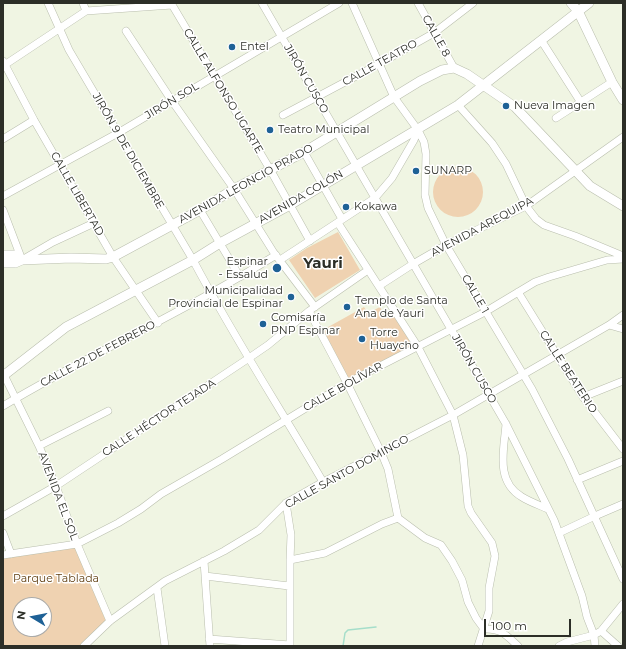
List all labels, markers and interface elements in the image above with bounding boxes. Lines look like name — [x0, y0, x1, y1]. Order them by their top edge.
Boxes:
street label: CALLE 8 — [419, 13, 453, 59]
street label: CALLE ALFONSO UGARTE — [180, 26, 266, 156]
street label: CALLE TEATRO — [340, 37, 420, 89]
place label: Entel — [240, 40, 269, 54]
marker: Entel — [227, 42, 237, 52]
street label: JIRÓN CUSCO — [281, 42, 331, 116]
street label: JIRÓN SOL — [143, 80, 201, 122]
street label: JIRÓN 9 DE DICIEMBRE — [89, 91, 167, 211]
place label: Nueva Imagen — [514, 99, 595, 113]
marker: Nueva Imagen — [501, 101, 511, 111]
place label: Teatro Municipal — [278, 123, 369, 137]
marker: Teatro Municipal — [265, 125, 275, 135]
street label: AVENIDA LEONCIO PRADO — [177, 141, 315, 227]
street label: CALLE LIBERTAD — [48, 150, 106, 238]
place label: SUNARP — [424, 164, 472, 178]
marker: SUNARP — [411, 166, 421, 176]
street label: AVENIDA COLÓN — [256, 167, 346, 227]
street label: AVENIDA AREQUIPA — [429, 194, 535, 260]
place label: Kokawa — [354, 200, 397, 214]
marker: Kokawa — [341, 202, 351, 212]
place label: Espinar - Essalud — [219, 255, 268, 281]
district label: Yauri — [303, 255, 343, 273]
marker: Espinar - Essalud — [271, 262, 283, 274]
street label: CALLE 1 — [459, 272, 491, 316]
place label: Municipalidad Provincial de Espinar — [168, 284, 283, 310]
marker: Municipalidad Provincial de Espinar — [286, 292, 296, 302]
place label: Templo de Santa Ana de Yauri — [355, 294, 448, 320]
marker: Templo de Santa Ana de Yauri — [342, 302, 352, 312]
place label: Comisaría PNP Espinar — [271, 311, 340, 337]
street label: CALLE 22 DE FEBRERO — [38, 318, 158, 390]
marker: Comisaría PNP Espinar — [258, 319, 268, 329]
place label: Torre Huaycho — [370, 326, 419, 352]
street label: CALLE BEATERIO — [536, 328, 600, 416]
street label: JIRÓN CUSCO — [449, 332, 499, 406]
marker: Torre Huaycho — [357, 334, 367, 344]
street label: CALLE BOLÍVAR — [301, 360, 385, 414]
street label: CALLE HÉCTOR TEJADA — [100, 376, 218, 460]
street label: CALLE SANTO DOMINGO — [283, 432, 411, 512]
street label: AVENIDA EL SOL — [35, 450, 81, 542]
park label: Parque Tablada — [13, 572, 99, 586]
north arrow — [12, 597, 52, 637]
text: N — [14, 610, 29, 621]
scale bar — [486, 611, 573, 637]
text: 100 m — [491, 618, 527, 633]

